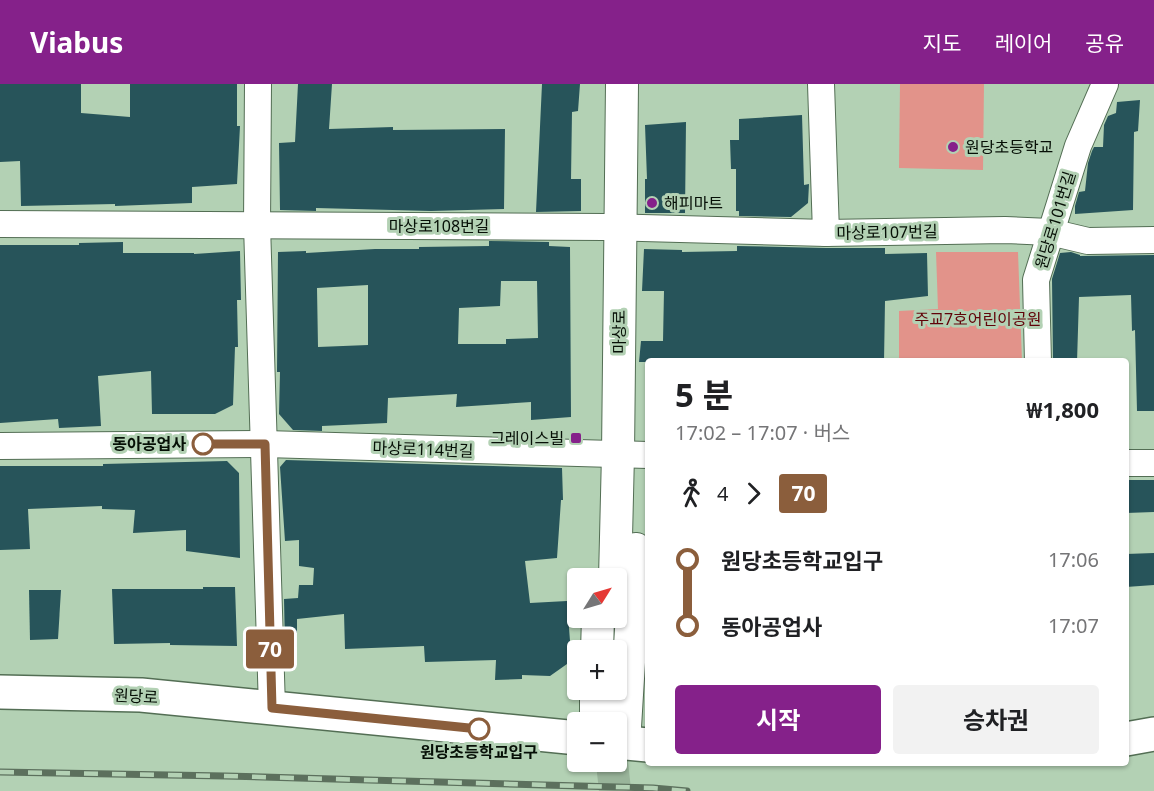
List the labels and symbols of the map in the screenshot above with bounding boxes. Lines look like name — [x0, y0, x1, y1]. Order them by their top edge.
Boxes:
place label: 원당초등학교 — [965, 136, 1053, 158]
marker: 원당초등학교 — [946, 140, 960, 154]
street label: 원당로101번길 — [1030, 168, 1080, 272]
place label: 해피마트 — [664, 192, 723, 214]
marker: 해피마트 — [645, 196, 659, 210]
street label: 마상로108번길 — [388, 215, 490, 237]
street label: 마상로107번길 — [836, 220, 938, 244]
park label: 주교7호어린이공원 — [915, 308, 1041, 330]
street label: 마상로 — [608, 310, 630, 354]
place label: 그레이스빌 — [490, 427, 564, 449]
marker: 그레이스빌 — [569, 431, 583, 445]
place label: 동아공업사 — [112, 433, 186, 455]
marker: 동아공업사 — [192, 433, 214, 455]
street label: 마상로114번길 — [372, 436, 474, 462]
north arrow — [567, 568, 627, 628]
line badge: 70 — [243, 630, 297, 668]
street label: 원당로 — [113, 684, 159, 708]
marker: 원당초등학교입구 — [468, 718, 490, 740]
place label: 원당초등학교입구 — [420, 741, 538, 763]

